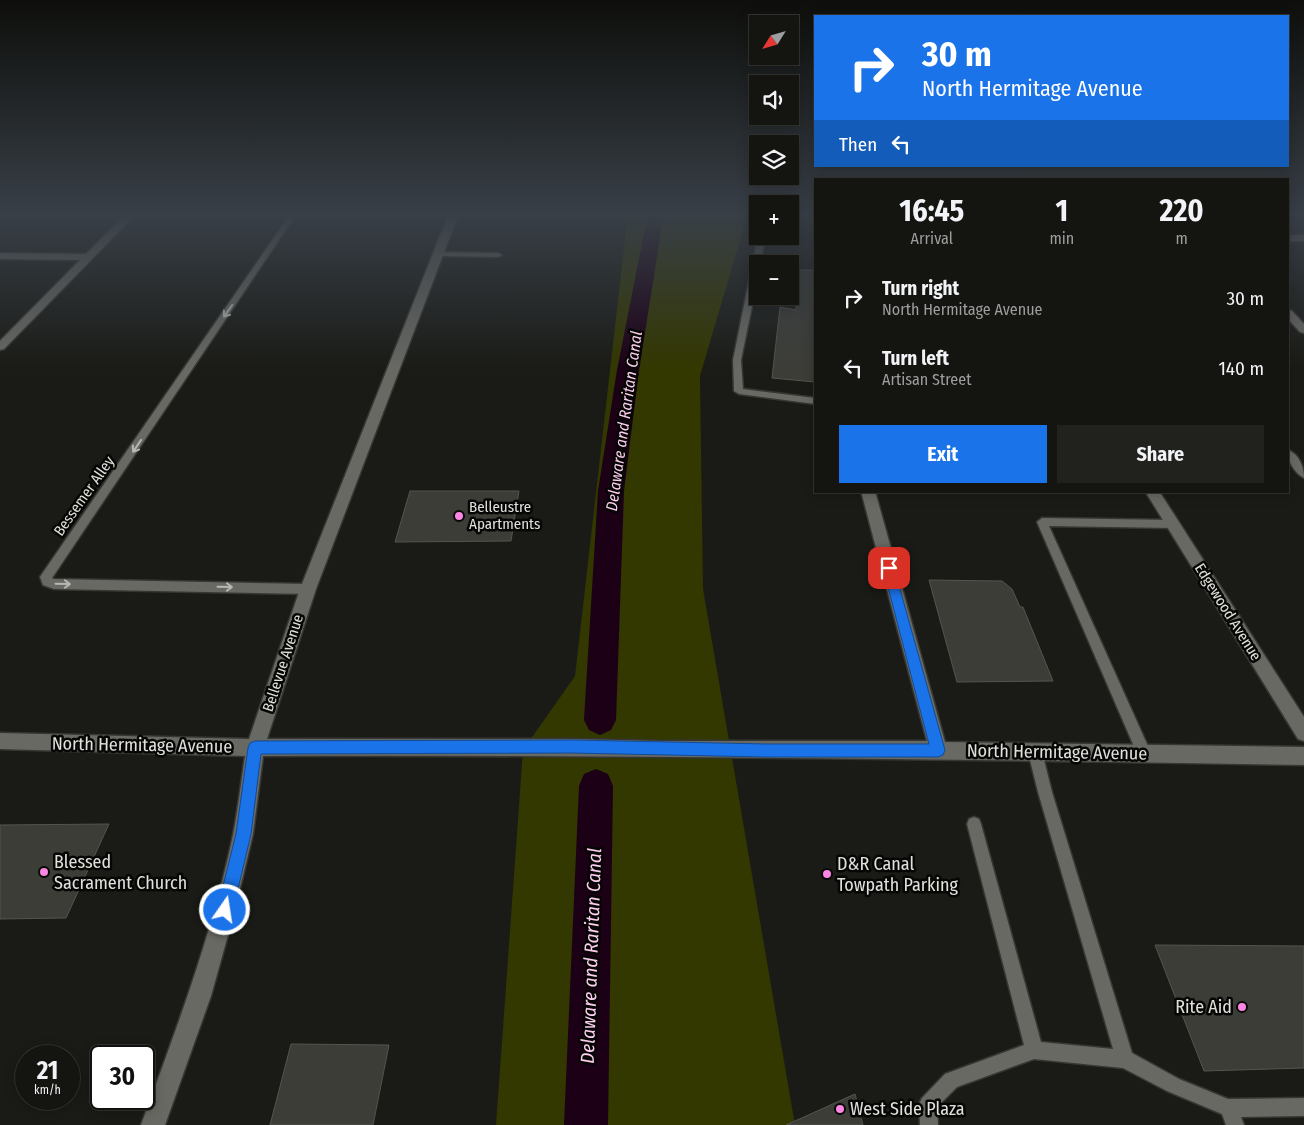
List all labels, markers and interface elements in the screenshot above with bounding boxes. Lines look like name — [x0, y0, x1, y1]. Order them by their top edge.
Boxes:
north arrow — [749, 15, 799, 65]
map controls — [749, 15, 799, 305]
text: 30 m — [922, 33, 992, 75]
icon: right — [839, 35, 904, 100]
button: sound — [749, 75, 799, 125]
text: North Hermitage Avenue — [922, 75, 1143, 102]
icon: left — [887, 130, 915, 158]
text: Then — [839, 133, 877, 156]
button: layers — [749, 135, 799, 185]
text: 16:45 — [899, 193, 964, 229]
text: 1 — [1056, 193, 1068, 229]
text: 220 — [1160, 193, 1204, 229]
button: + — [749, 195, 799, 245]
text: Arrival — [911, 229, 953, 248]
text: min — [1049, 229, 1074, 248]
text: m — [1175, 229, 1188, 248]
button: − — [749, 255, 799, 305]
text: Turn right — [882, 277, 959, 300]
icon: right — [839, 284, 867, 312]
text: 30 m — [1226, 287, 1264, 310]
text: North Hermitage Avenue — [882, 300, 1042, 319]
one-way arrow — [223, 304, 233, 318]
water label: Delaware and Raritan Canal — [602, 330, 646, 512]
text: Turn left — [882, 347, 949, 370]
icon: left — [839, 354, 867, 382]
text: 140 m — [1218, 357, 1264, 380]
text: Artisan Street — [882, 370, 971, 389]
button: Exit — [839, 425, 1047, 483]
button: Share — [1057, 425, 1264, 483]
one-way arrow — [132, 439, 142, 453]
street label: Bessemer Alley — [50, 452, 118, 539]
place label: Belleustre Apartments — [469, 498, 540, 533]
marker: Belleustre Apartments — [453, 510, 465, 522]
pin — [868, 547, 910, 589]
icon: arrive — [875, 554, 903, 582]
street label: Edgewood Avenue — [1191, 560, 1265, 664]
one-way arrow — [54, 580, 70, 589]
one-way arrow — [216, 582, 233, 592]
street label: Bellevue Avenue — [259, 612, 307, 714]
street label: North Hermitage Avenue — [52, 732, 233, 758]
street label: North Hermitage Avenue — [967, 739, 1148, 765]
water label: Delaware and Raritan Canal — [576, 848, 606, 1064]
place label: Blessed Sacrament Church — [54, 851, 187, 894]
place label: D&R Canal Towpath Parking — [837, 853, 958, 896]
marker: Blessed Sacrament Church — [38, 866, 50, 878]
marker: D&R Canal Towpath Parking — [821, 868, 833, 880]
position arrow — [198, 883, 250, 935]
place label: Rite Aid — [1175, 996, 1232, 1018]
marker: Rite Aid — [1236, 1001, 1248, 1013]
speed limit sign: 30 — [90, 1045, 155, 1110]
text: 21 — [37, 1056, 58, 1086]
text: km/h — [34, 1083, 61, 1097]
place label: West Side Plaza — [850, 1098, 965, 1120]
marker: West Side Plaza — [834, 1103, 846, 1115]

